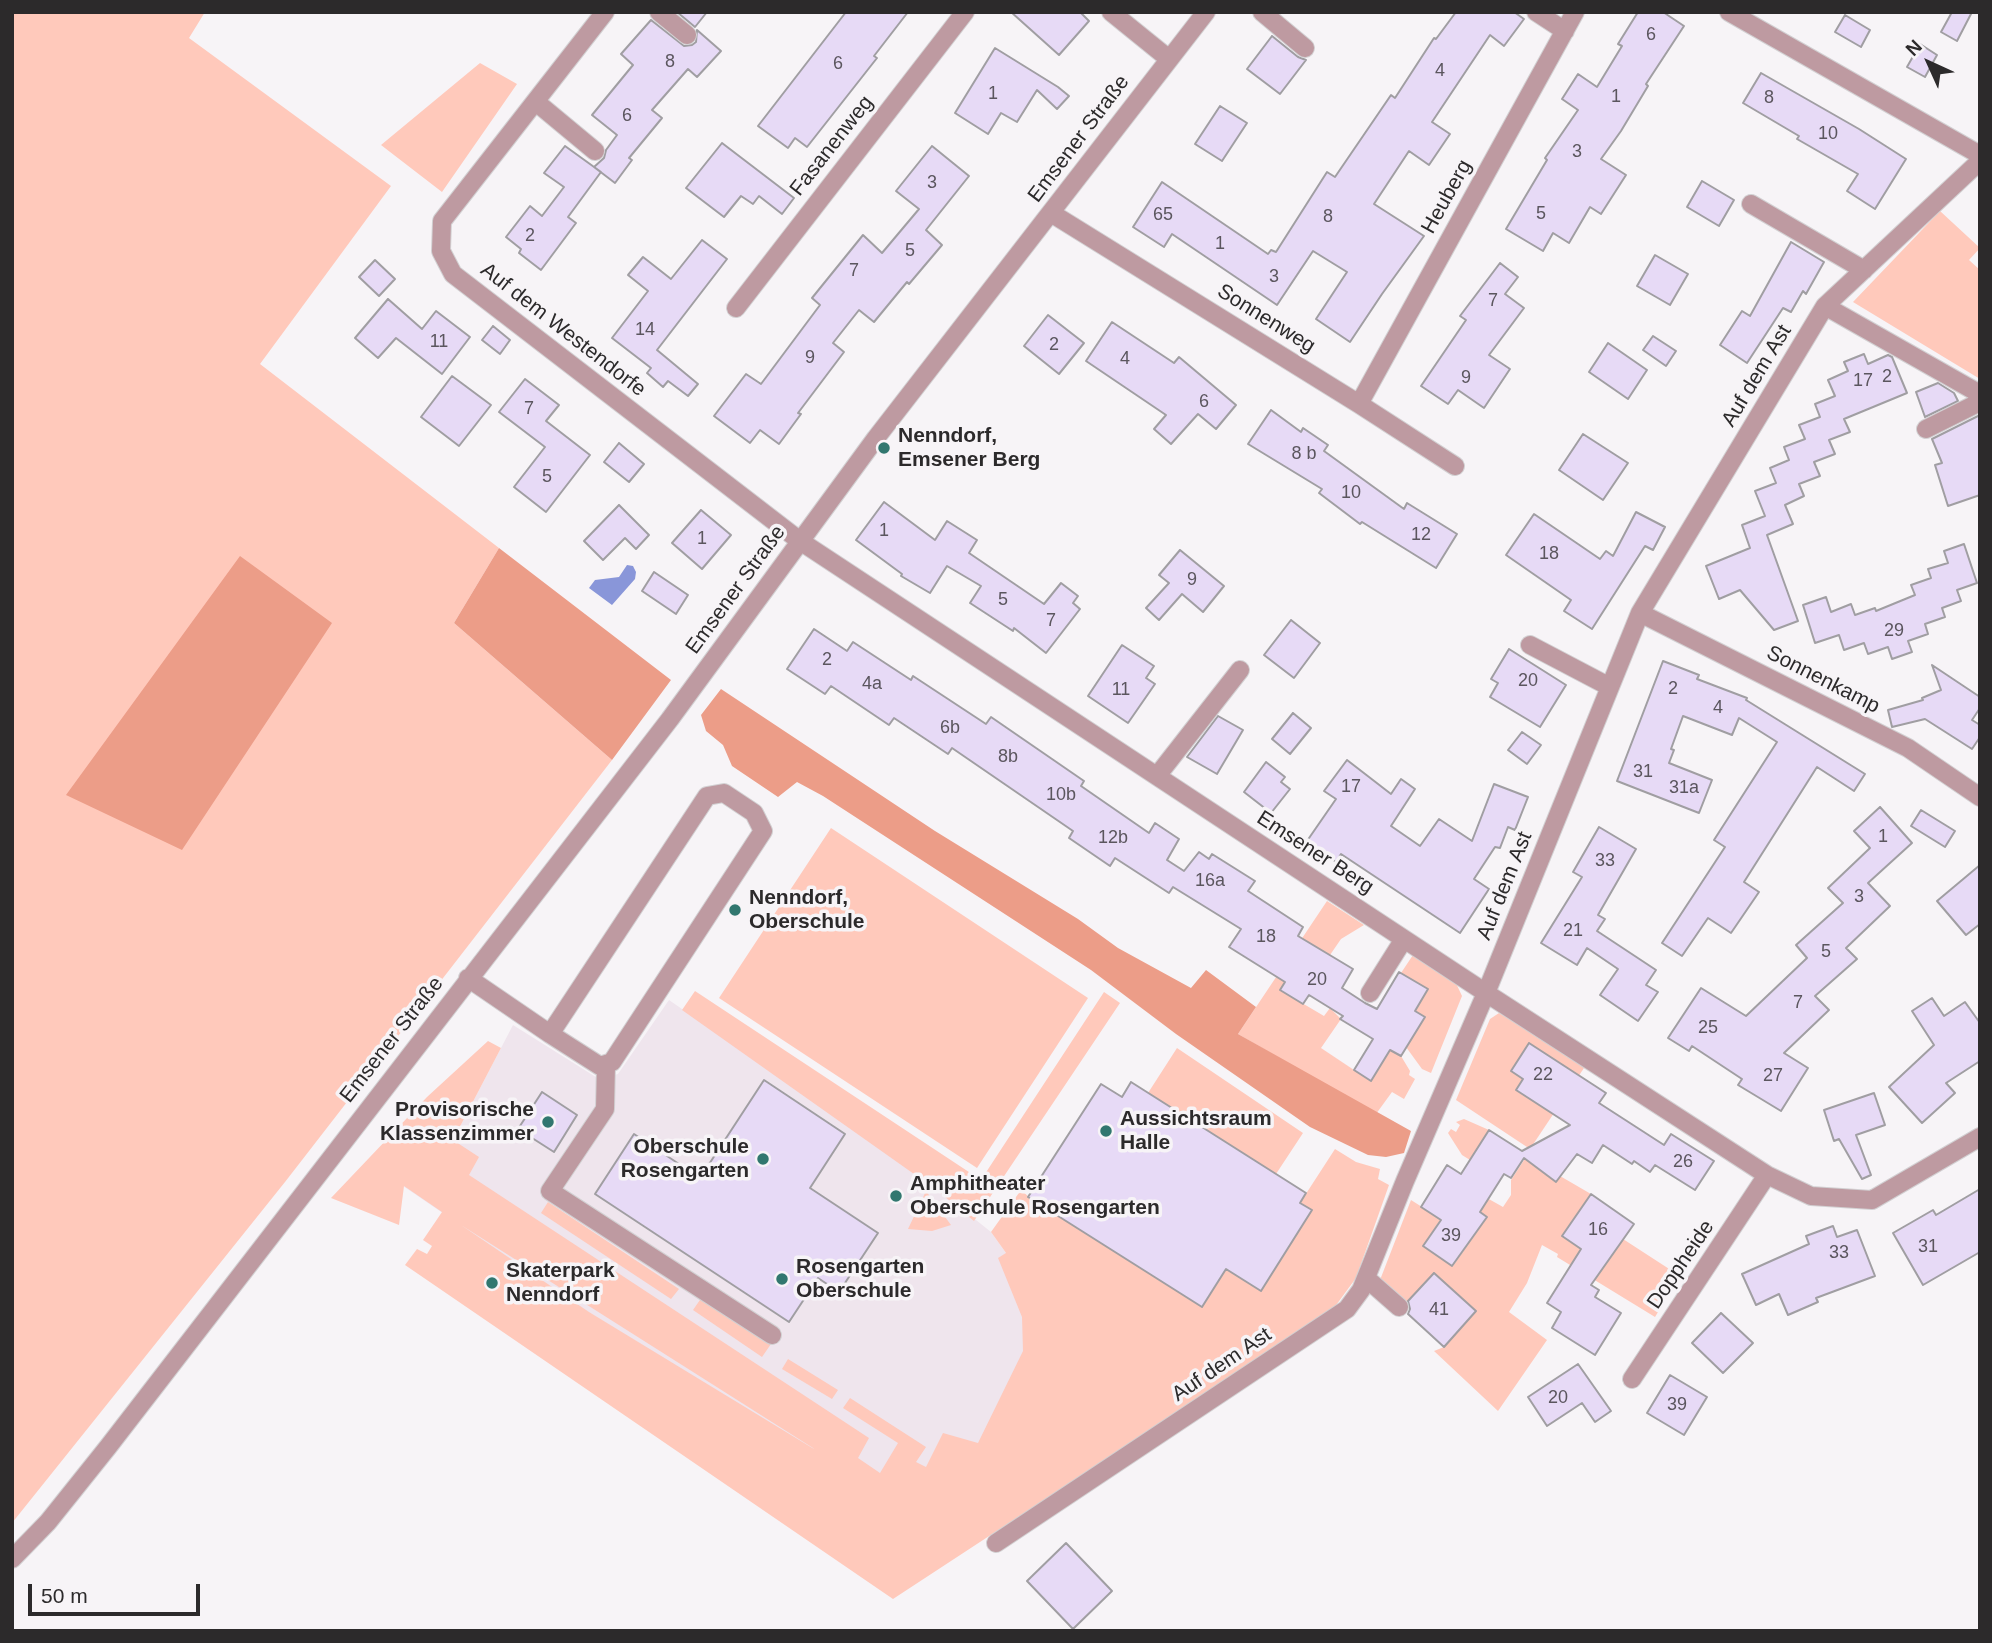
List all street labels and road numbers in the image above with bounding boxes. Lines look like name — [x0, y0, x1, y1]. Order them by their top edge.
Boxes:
street label: Emsener Straße — [1023, 70, 1135, 208]
street label: Fasanenweg — [785, 91, 879, 201]
street label: Heuberg — [1416, 156, 1478, 238]
street label: Auf dem Westendorfe — [475, 258, 651, 402]
street label: Sonnenweg — [1212, 279, 1320, 359]
street label: Auf dem Ast — [1717, 320, 1797, 432]
street label: Emsener Straße — [681, 521, 791, 659]
street label: Sonnenkamp — [1762, 641, 1884, 719]
street label: Emsener Berg — [1252, 806, 1378, 900]
street label: Auf dem Ast — [1472, 828, 1538, 944]
street label: Emsener Straße — [335, 972, 449, 1108]
street label: Doppheide — [1642, 1216, 1720, 1314]
street label: Auf dem Ast — [1168, 1323, 1276, 1407]

